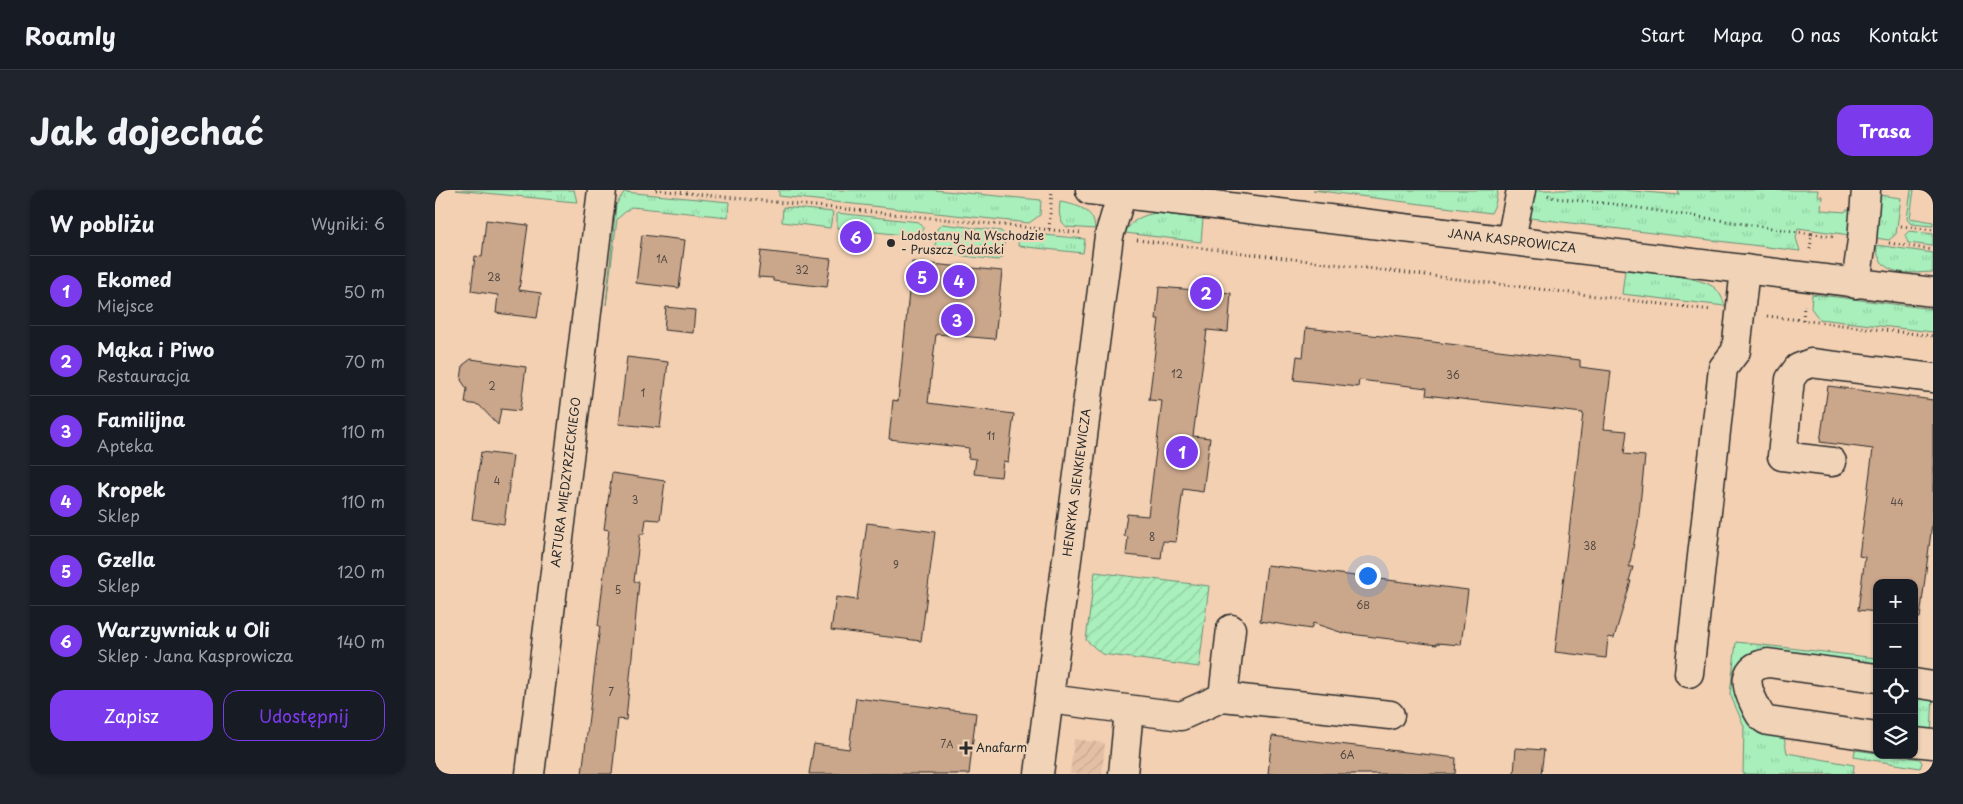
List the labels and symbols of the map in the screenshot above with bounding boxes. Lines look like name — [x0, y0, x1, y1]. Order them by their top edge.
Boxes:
pin: 6 — [840, 218, 872, 256]
street label: JANA KASPROWICZA — [1447, 223, 1578, 257]
place label: Lodostany Na Wschodzie - Pruszcz Gdański — [901, 226, 1044, 258]
marker: Lodostany Na Wschodzie - Pruszcz Gdański — [885, 237, 897, 249]
house number: 1A — [656, 251, 668, 266]
pin: 5 — [906, 258, 938, 296]
house number: 32 — [795, 262, 809, 277]
pin: 4 — [943, 262, 975, 300]
house number: 28 — [487, 269, 501, 284]
pin: 2 — [1190, 274, 1222, 312]
pin: 3 — [941, 301, 973, 339]
house number: 12 — [1171, 366, 1183, 381]
house number: 36 — [1446, 367, 1460, 382]
house number: 2 — [488, 378, 496, 393]
house number: 1 — [641, 385, 645, 400]
street label: ARTURA MIĘDZYRZECKIEGO — [546, 396, 584, 568]
street label: HENRYKA SIENKIEWICZA — [1057, 407, 1095, 557]
house number: 11 — [987, 428, 995, 443]
pin: 1 — [1166, 433, 1198, 471]
house number: 4 — [494, 473, 501, 488]
house number: 3 — [632, 492, 638, 507]
house number: 44 — [1890, 494, 1904, 509]
house number: 8 — [1149, 529, 1155, 544]
house number: 38 — [1584, 538, 1596, 553]
house number: 9 — [893, 557, 899, 572]
your location — [1355, 563, 1381, 589]
house number: 5 — [615, 582, 621, 597]
house number: 6B — [1356, 597, 1370, 612]
house number: 7 — [608, 684, 614, 699]
house number: 7A — [941, 736, 953, 751]
place label: Anafarm — [976, 738, 1027, 756]
marker: Anafarm — [960, 742, 972, 754]
house number: 6A — [1340, 747, 1355, 762]

